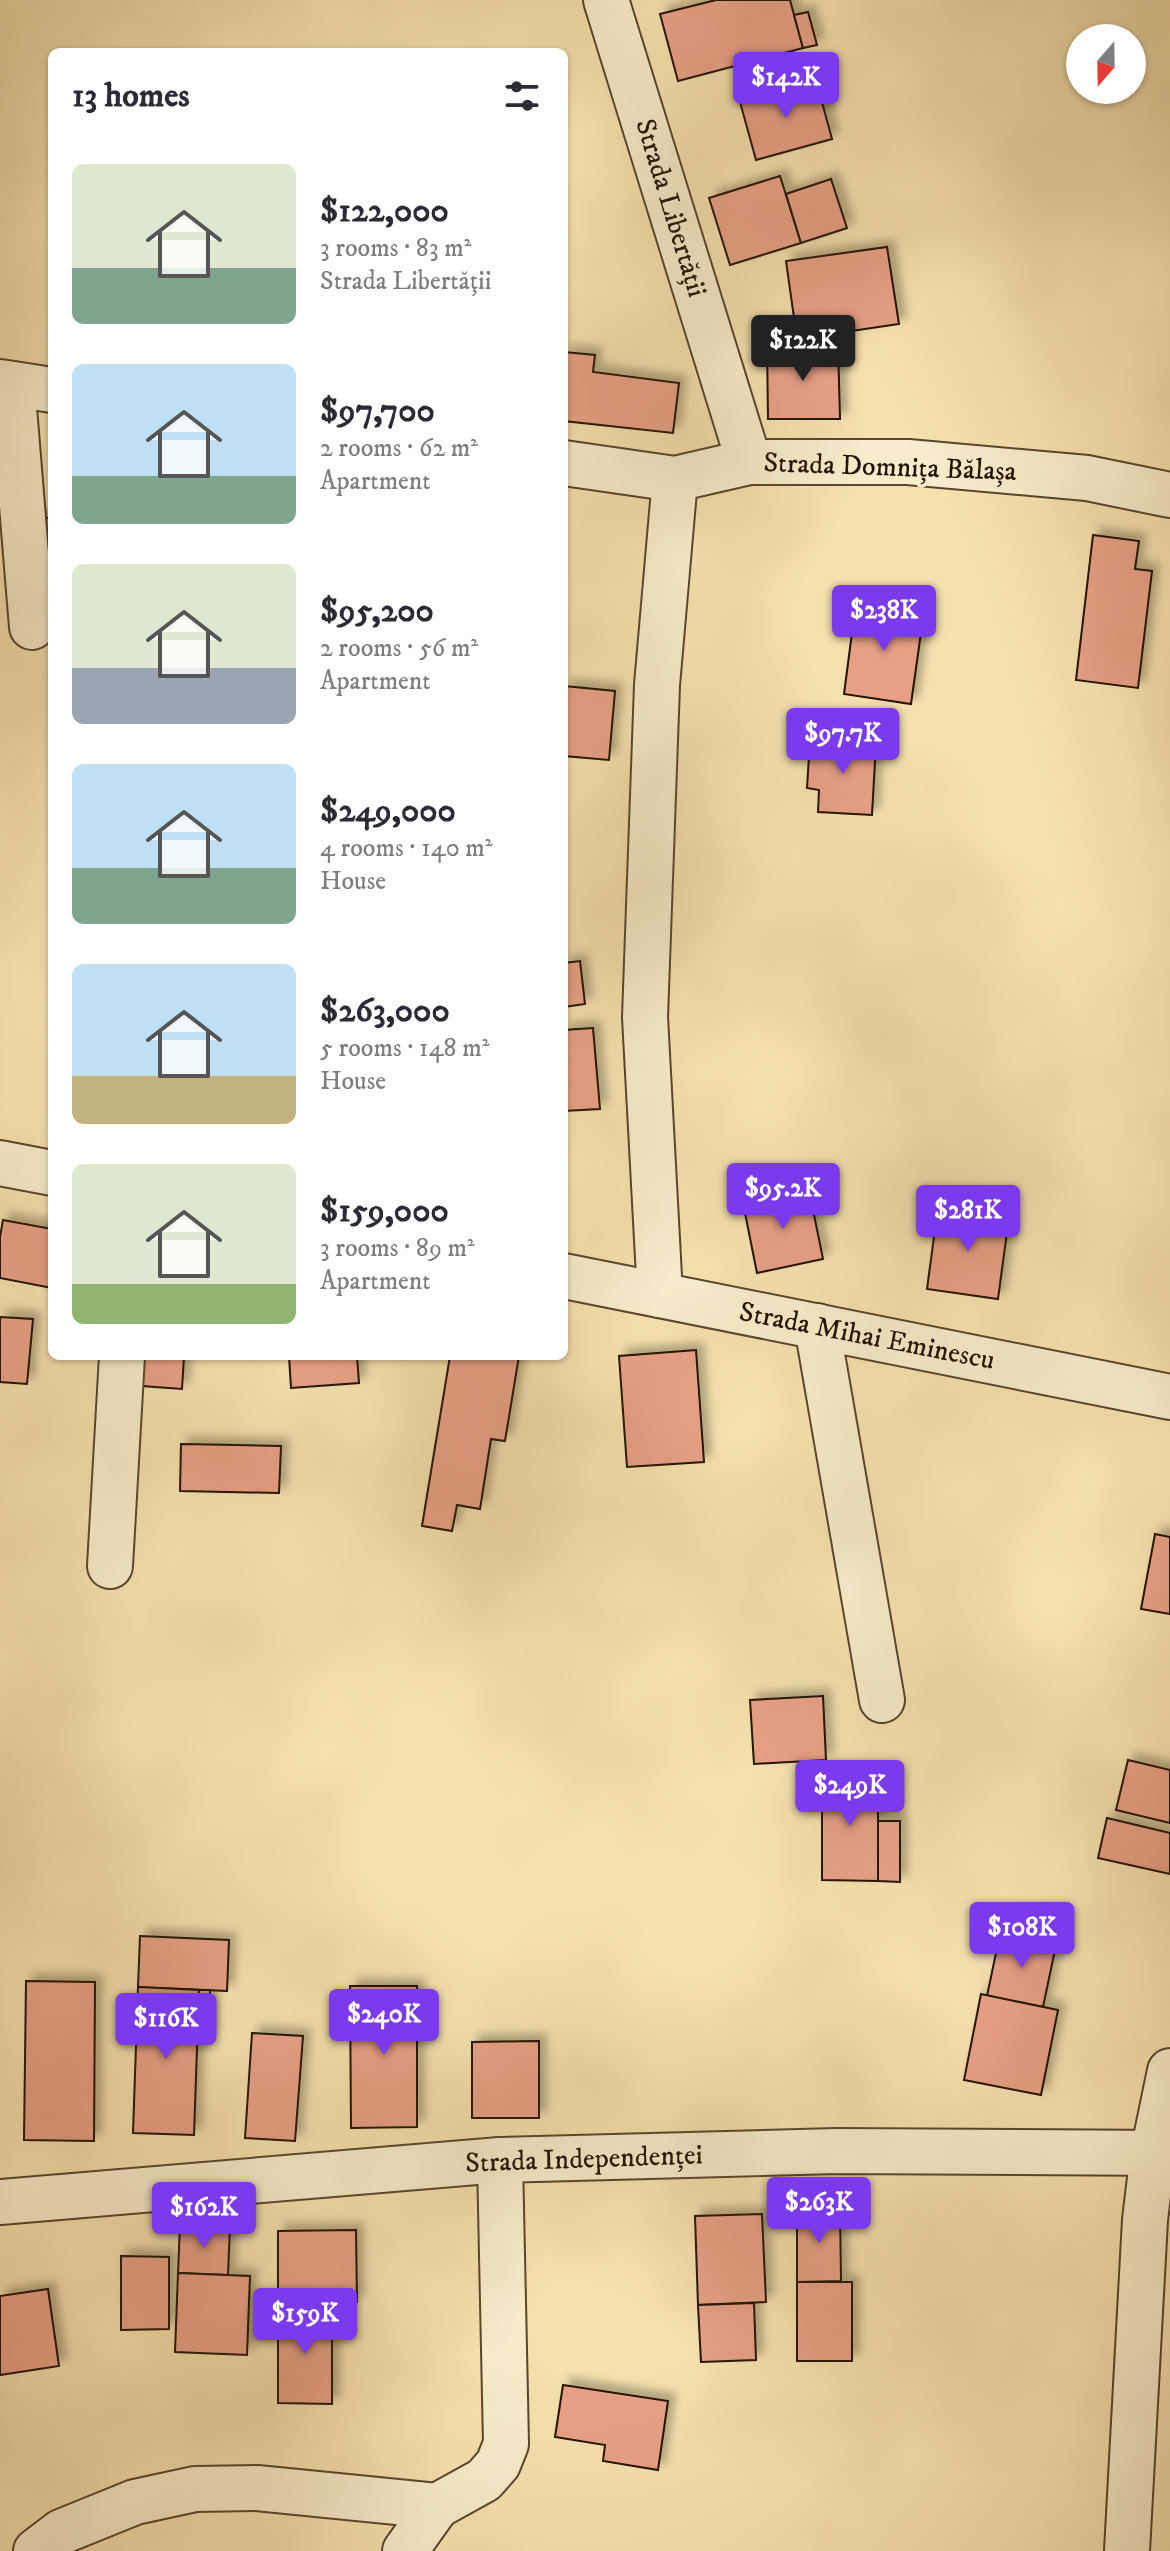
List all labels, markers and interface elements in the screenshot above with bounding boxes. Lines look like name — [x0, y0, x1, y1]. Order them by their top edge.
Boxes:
north arrow — [1066, 24, 1146, 104]
map controls — [1066, 24, 1146, 104]
pin: $142K — [730, 52, 842, 120]
text: $142K — [751, 61, 821, 94]
icon: filters — [500, 74, 544, 118]
text: 13 homes — [72, 75, 190, 117]
street label: Strada Libertății — [627, 115, 715, 301]
text: $122,000 — [320, 190, 449, 232]
icon: home — [136, 196, 232, 292]
text: 3 rooms · 83 m² — [320, 232, 471, 265]
text: Strada Libertății — [320, 265, 491, 298]
pin: $122K — [747, 315, 859, 383]
text: $122K — [769, 324, 837, 357]
text: $97,700 — [320, 390, 435, 432]
icon: home — [136, 396, 232, 492]
text: 2 rooms · 62 m² — [320, 432, 478, 465]
street label: Strada Domnița Bălașa — [763, 445, 1017, 489]
text: Apartment — [320, 465, 431, 498]
pin: $238K — [828, 585, 940, 653]
text: $95,200 — [320, 590, 434, 632]
text: $238K — [850, 594, 918, 627]
icon: home — [136, 596, 232, 692]
text: 2 rooms · 56 m² — [320, 632, 478, 665]
text: Apartment — [320, 665, 431, 698]
pin: $97.7K — [778, 708, 908, 776]
text: $97.7K — [804, 717, 882, 750]
text: $249,000 — [320, 790, 456, 832]
icon: home — [136, 796, 232, 892]
text: 4 rooms · 140 m² — [320, 832, 492, 865]
text: House — [320, 865, 386, 898]
text: $263,000 — [320, 990, 450, 1032]
icon: home — [136, 996, 232, 1092]
text: 5 rooms · 148 m² — [320, 1032, 489, 1065]
text: House — [320, 1065, 386, 1098]
pin: $95.2K — [718, 1163, 848, 1231]
text: $95.2K — [745, 1172, 821, 1205]
pin: $281K — [912, 1185, 1024, 1253]
text: $159,000 — [320, 1190, 449, 1232]
text: $281K — [934, 1194, 1002, 1227]
icon: home — [136, 1196, 232, 1292]
text: 3 rooms · 89 m² — [320, 1232, 475, 1265]
text: Apartment — [320, 1265, 431, 1298]
street label: Strada Mihai Eminescu — [736, 1294, 998, 1378]
pin: $249K — [794, 1760, 906, 1828]
text: $249K — [813, 1769, 887, 1802]
pin: $108K — [966, 1902, 1078, 1970]
text: $108K — [988, 1911, 1056, 1944]
pin: $240K — [328, 1989, 440, 2057]
pin: $116K — [110, 1993, 222, 2061]
text: $240K — [347, 1998, 421, 2031]
text: $116K — [134, 2002, 198, 2035]
street label: Strada Independenței — [465, 2137, 703, 2181]
pin: $263K — [763, 2177, 875, 2245]
pin: $162K — [148, 2182, 260, 2250]
text: $263K — [785, 2186, 853, 2219]
text: $162K — [170, 2191, 238, 2224]
pin: $159K — [249, 2288, 361, 2356]
text: $159K — [271, 2297, 339, 2330]

